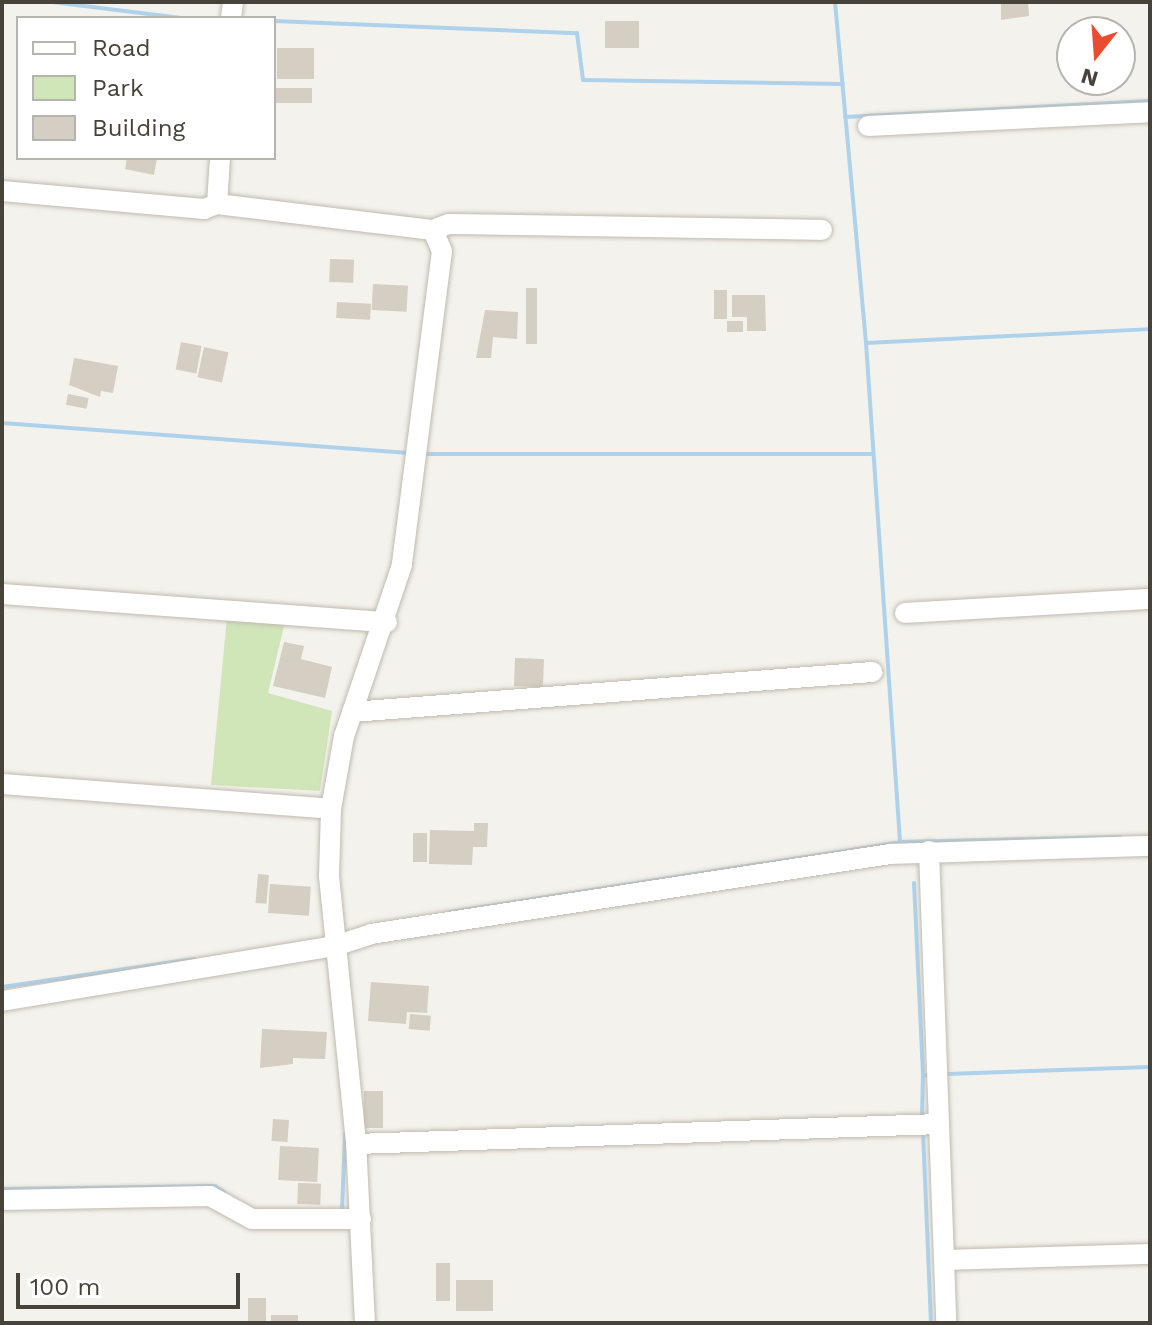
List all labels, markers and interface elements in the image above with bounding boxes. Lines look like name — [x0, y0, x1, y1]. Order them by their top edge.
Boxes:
legend — [16, 16, 276, 160]
north arrow — [1056, 16, 1136, 96]
text: Road — [92, 34, 151, 62]
text: N — [1078, 63, 1101, 92]
text: Park — [92, 74, 144, 102]
text: Building — [92, 114, 185, 142]
scale bar — [20, 1257, 244, 1307]
text: 100 m — [30, 1273, 100, 1301]

